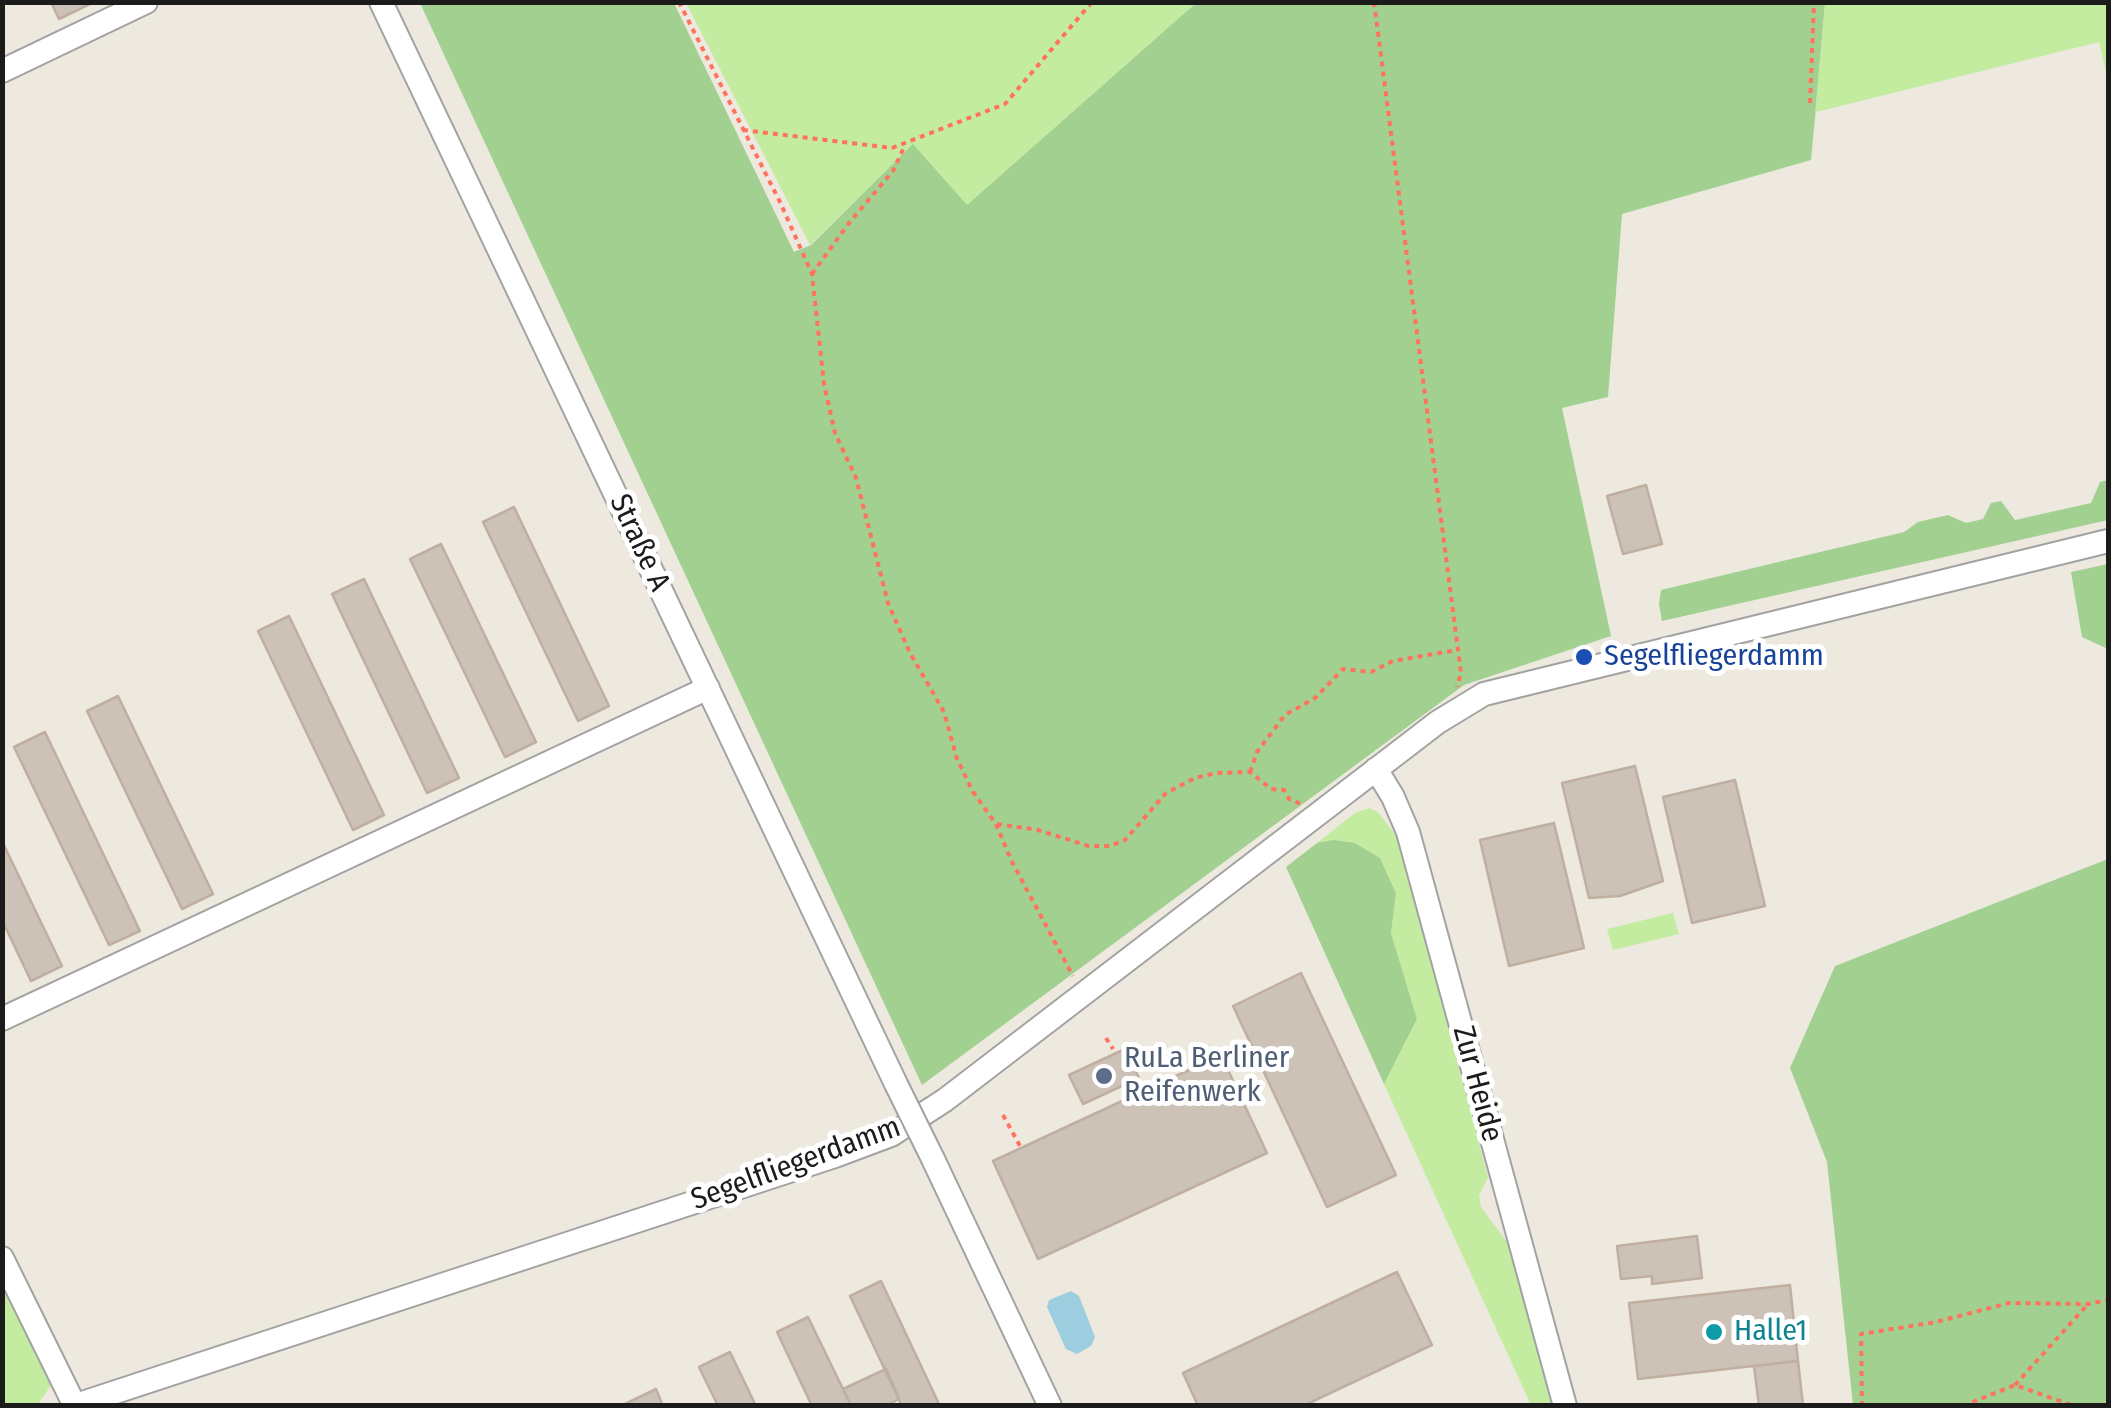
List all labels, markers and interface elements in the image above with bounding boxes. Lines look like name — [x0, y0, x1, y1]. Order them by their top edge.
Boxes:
street label: Straße A — [601, 489, 677, 597]
place label: Segelfliegerdamm — [1604, 639, 1824, 675]
marker: Segelfliegerdamm — [1573, 646, 1595, 668]
street label: Zur Heide — [1444, 1022, 1510, 1146]
place label: RuLa Berliner Reifenwerk — [1124, 1041, 1289, 1112]
marker: RuLa Berliner Reifenwerk — [1093, 1065, 1115, 1087]
street label: Segelfliegerdamm — [687, 1109, 905, 1219]
place label: Halle1 — [1734, 1314, 1807, 1350]
marker: Halle1 — [1703, 1321, 1725, 1343]

